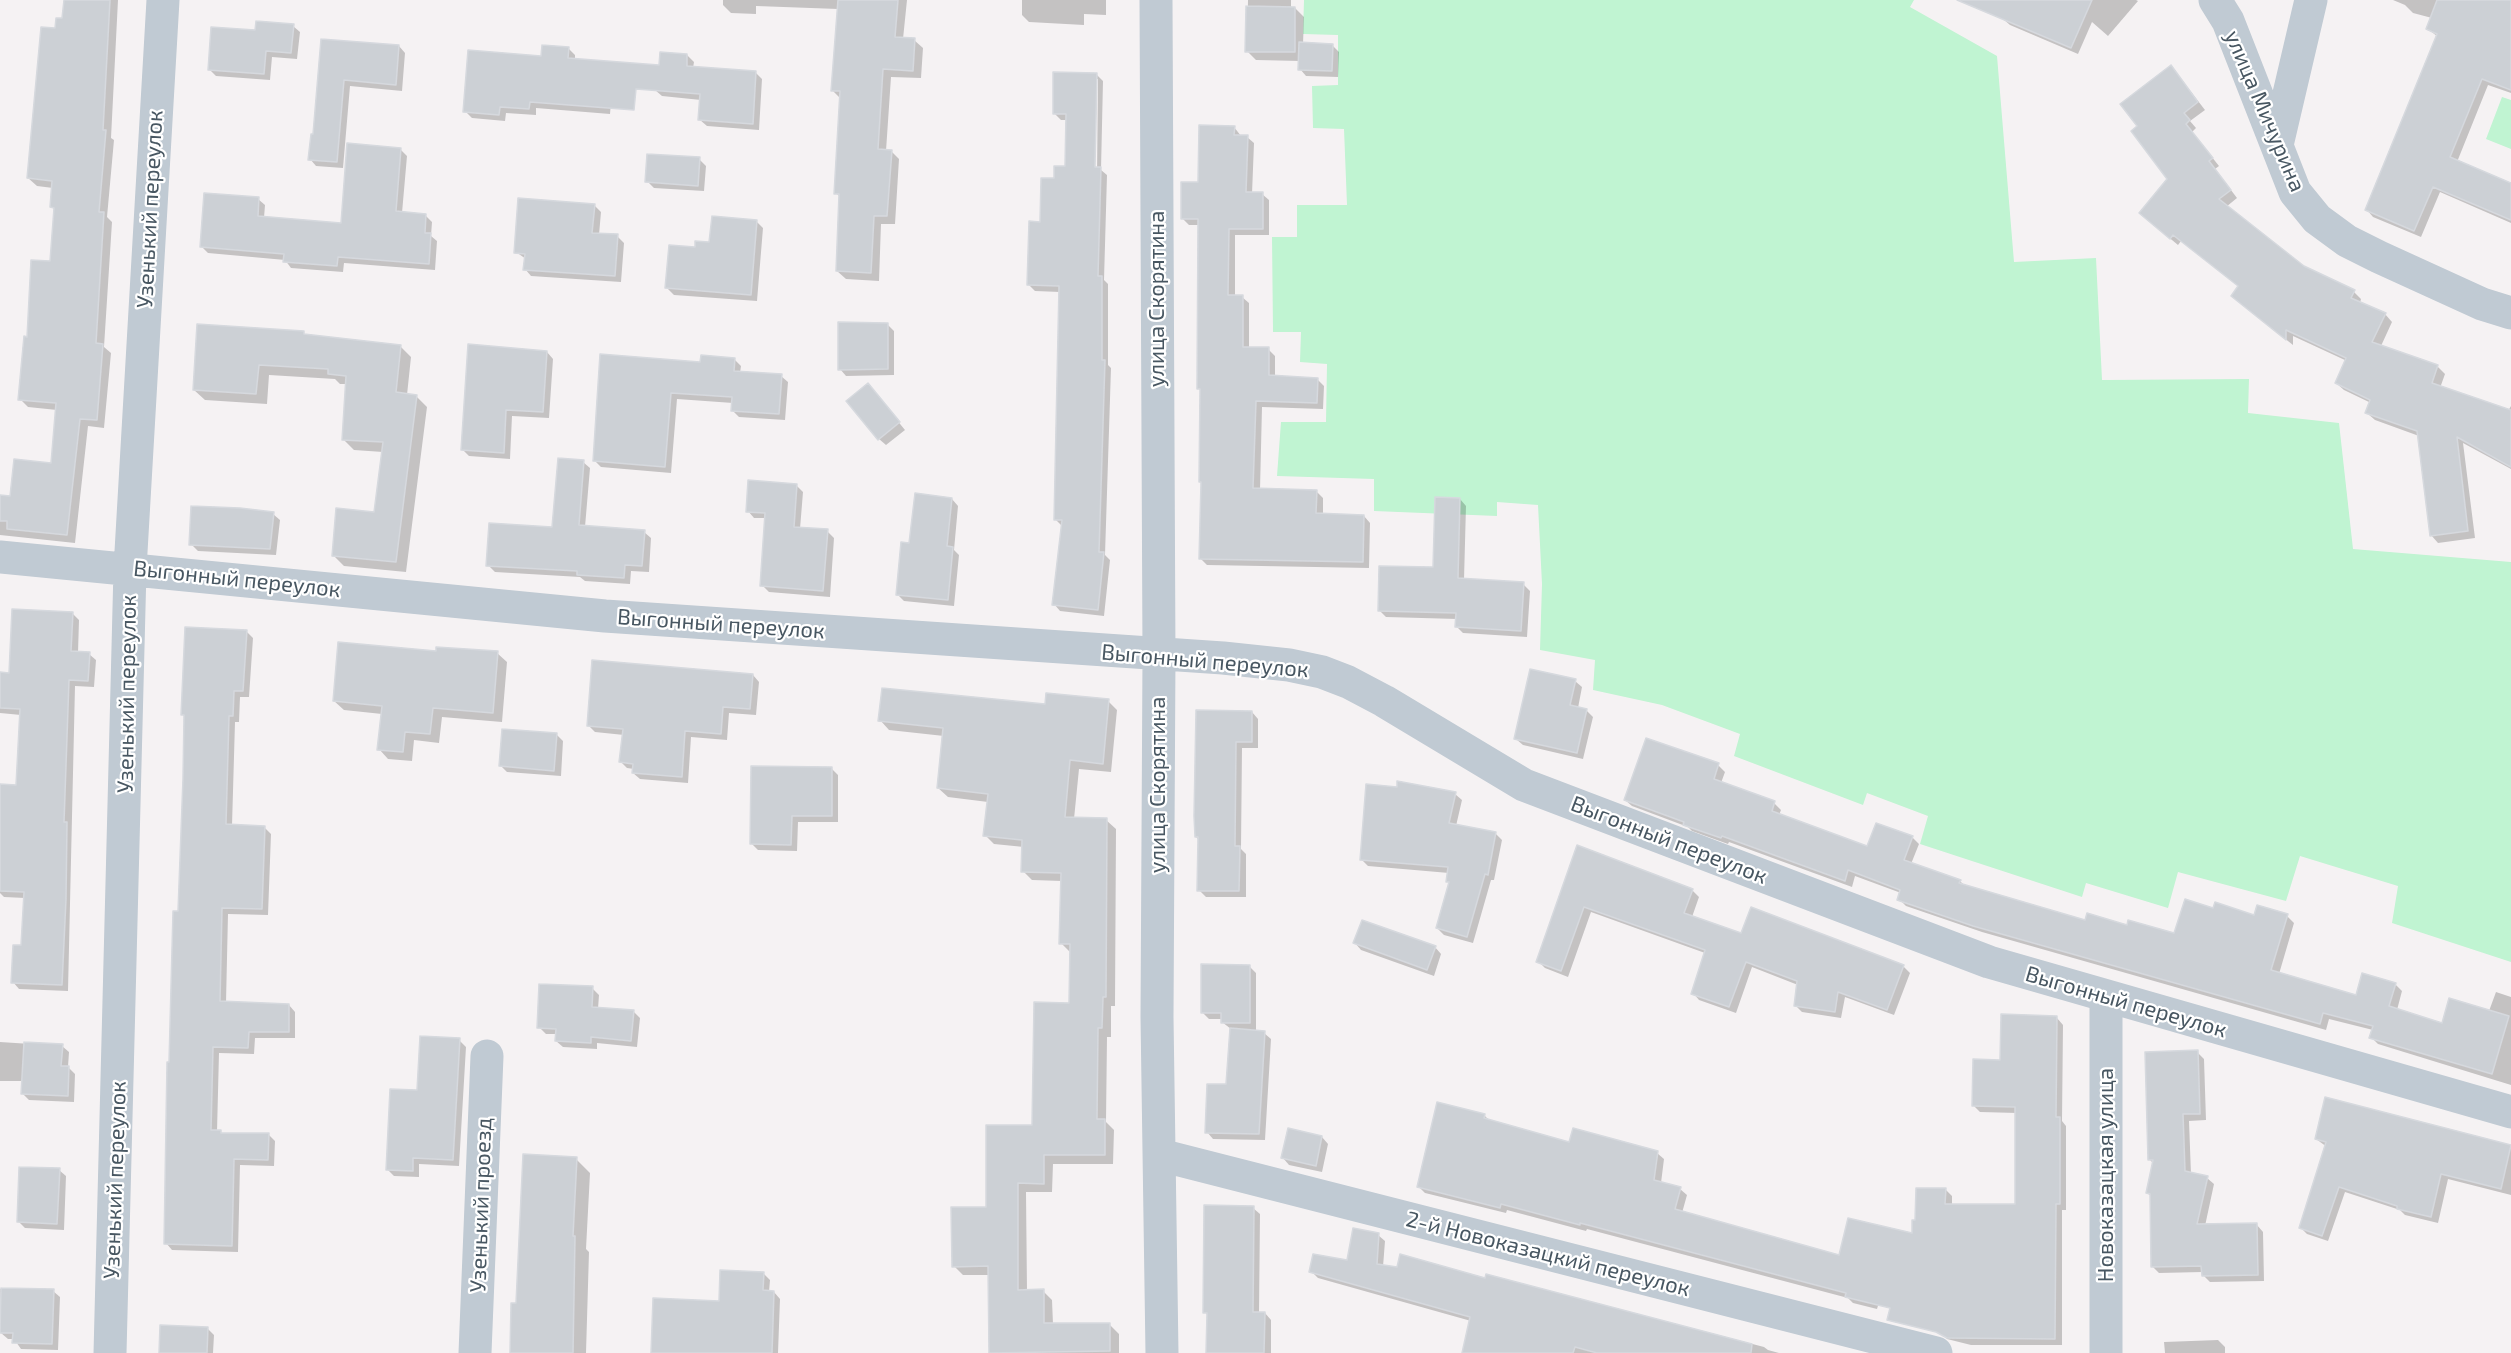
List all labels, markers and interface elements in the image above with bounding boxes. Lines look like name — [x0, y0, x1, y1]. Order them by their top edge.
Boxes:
street label: улица Мичурина — [2219, 26, 2311, 196]
street label: Узенький переулок — [132, 109, 168, 309]
street label: улица Скорятина — [1144, 211, 1170, 387]
street label: Выгонный переулок — [132, 555, 342, 603]
street label: Узенький переулок — [112, 595, 142, 793]
street label: Выгонный переулок — [616, 604, 826, 644]
street label: Выгонный переулок — [1100, 639, 1310, 683]
street label: улица Скорятина — [1145, 697, 1171, 873]
street label: Выгонный переулок — [1567, 790, 1771, 890]
street label: Выгонный переулок — [2022, 961, 2230, 1043]
street label: Новоказацкая улица — [2093, 1068, 2119, 1282]
street label: Узенький переулок — [98, 1080, 132, 1280]
street label: Узенький проезд — [465, 1117, 497, 1293]
street label: 2-й Новоказацкий переулок — [1403, 1206, 1693, 1302]

